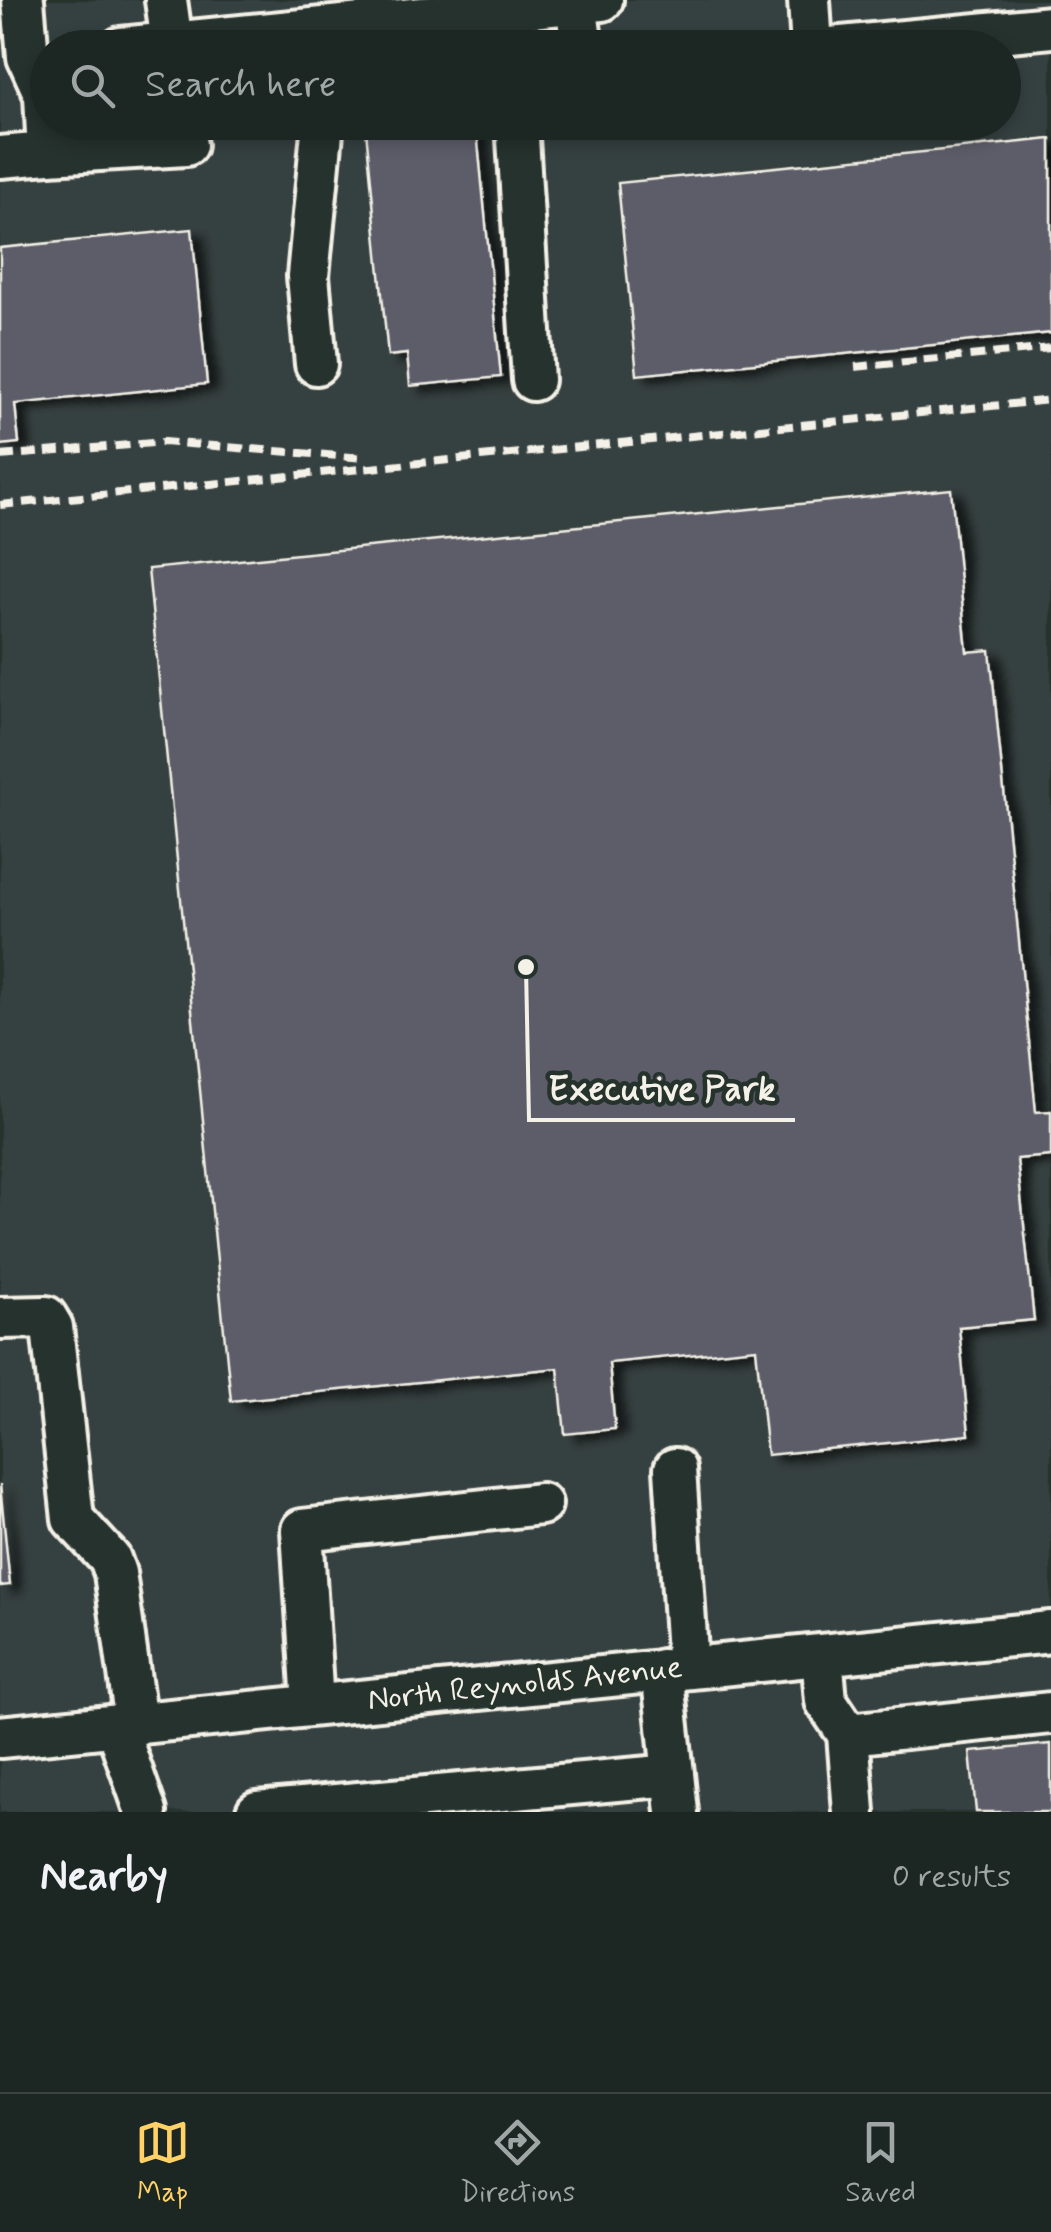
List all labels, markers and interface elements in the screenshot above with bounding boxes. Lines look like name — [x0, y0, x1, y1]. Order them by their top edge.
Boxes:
search box — [30, 30, 1021, 140]
icon: search — [65, 58, 120, 113]
text: Search here — [145, 61, 336, 110]
callout: Executive Park — [529, 1055, 795, 1120]
text: Executive Park — [548, 1067, 776, 1113]
street label: North Reynolds Avenue — [366, 1647, 684, 1721]
text: Nearby — [40, 1850, 168, 1905]
text: 0 results — [892, 1856, 1011, 1898]
tab: Map — [135, 2115, 190, 2212]
tab: Directions — [460, 2115, 575, 2212]
tab: Saved — [845, 2115, 916, 2212]

